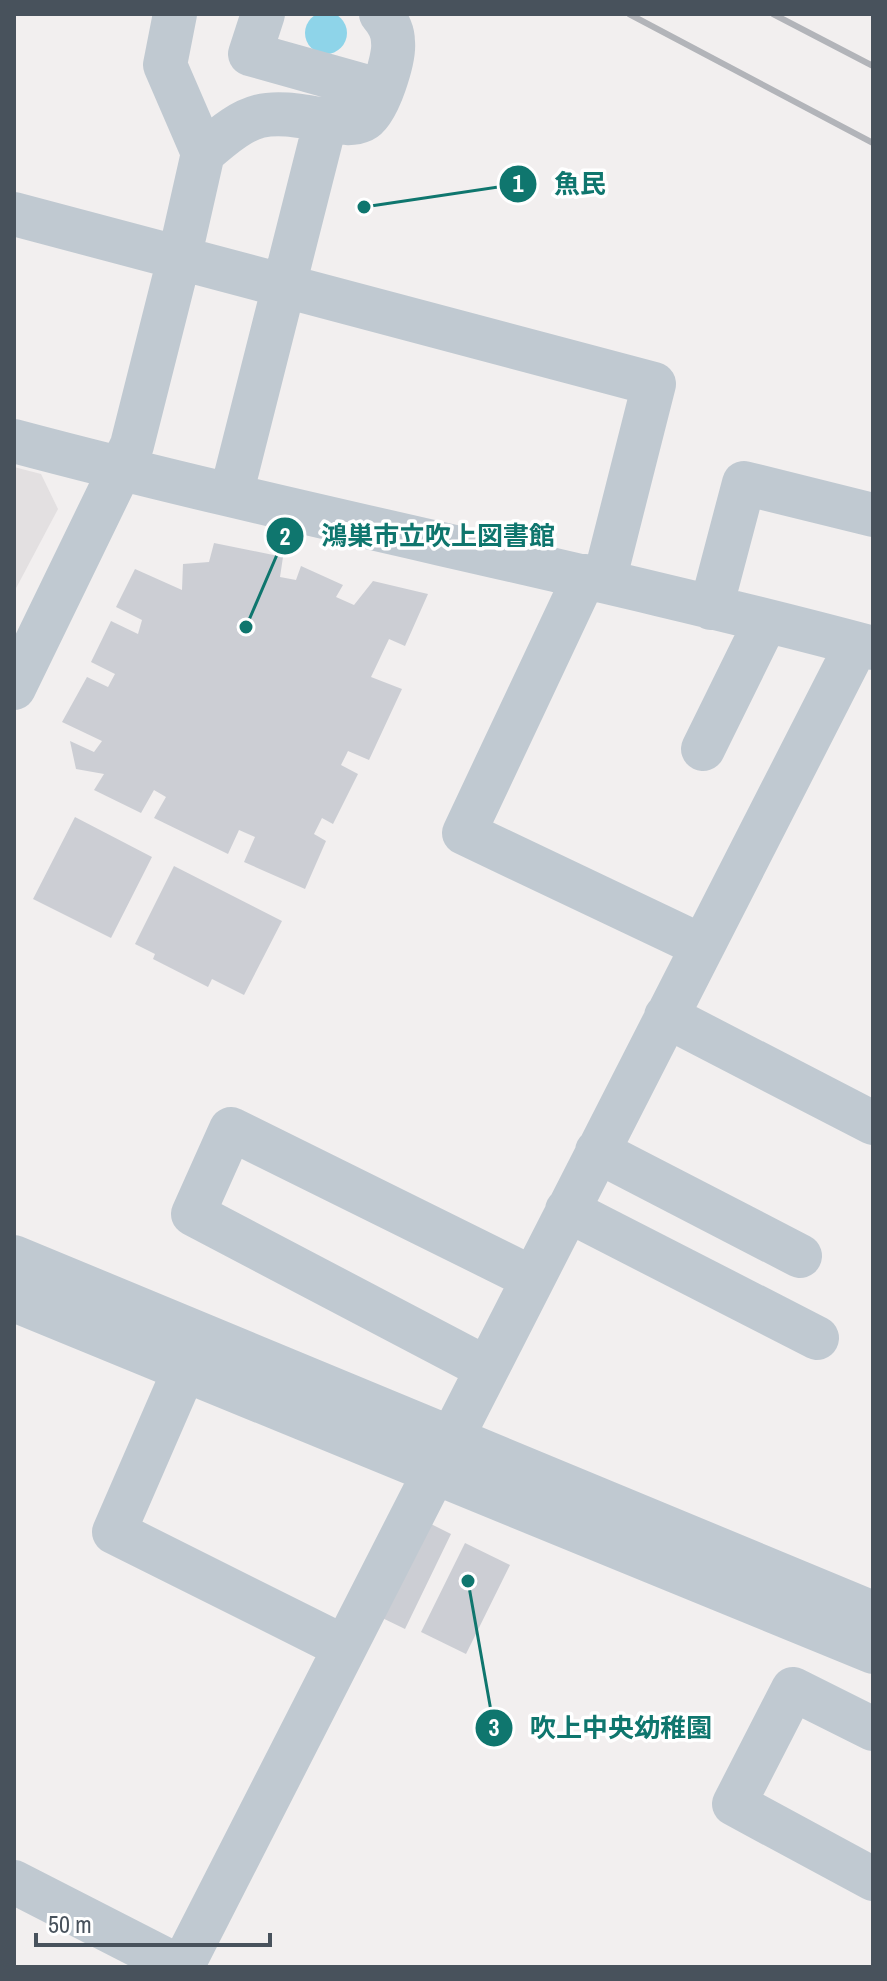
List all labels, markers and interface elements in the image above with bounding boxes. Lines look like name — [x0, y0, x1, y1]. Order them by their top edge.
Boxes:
callout: 魚民 — [498, 159, 622, 209]
text: 魚民 — [554, 166, 606, 201]
text: 1 — [513, 167, 524, 199]
callout: 鴻巣市立吹上図書館 — [265, 511, 571, 561]
text: 鴻巣市立吹上図書館 — [321, 518, 555, 553]
text: 2 — [280, 520, 291, 552]
callout: 吹上中央幼稚園 — [474, 1703, 728, 1753]
text: 吹上中央幼稚園 — [530, 1710, 712, 1745]
text: 3 — [489, 1711, 500, 1743]
scale bar — [36, 1897, 270, 1947]
text: 50 m — [48, 1908, 92, 1940]

